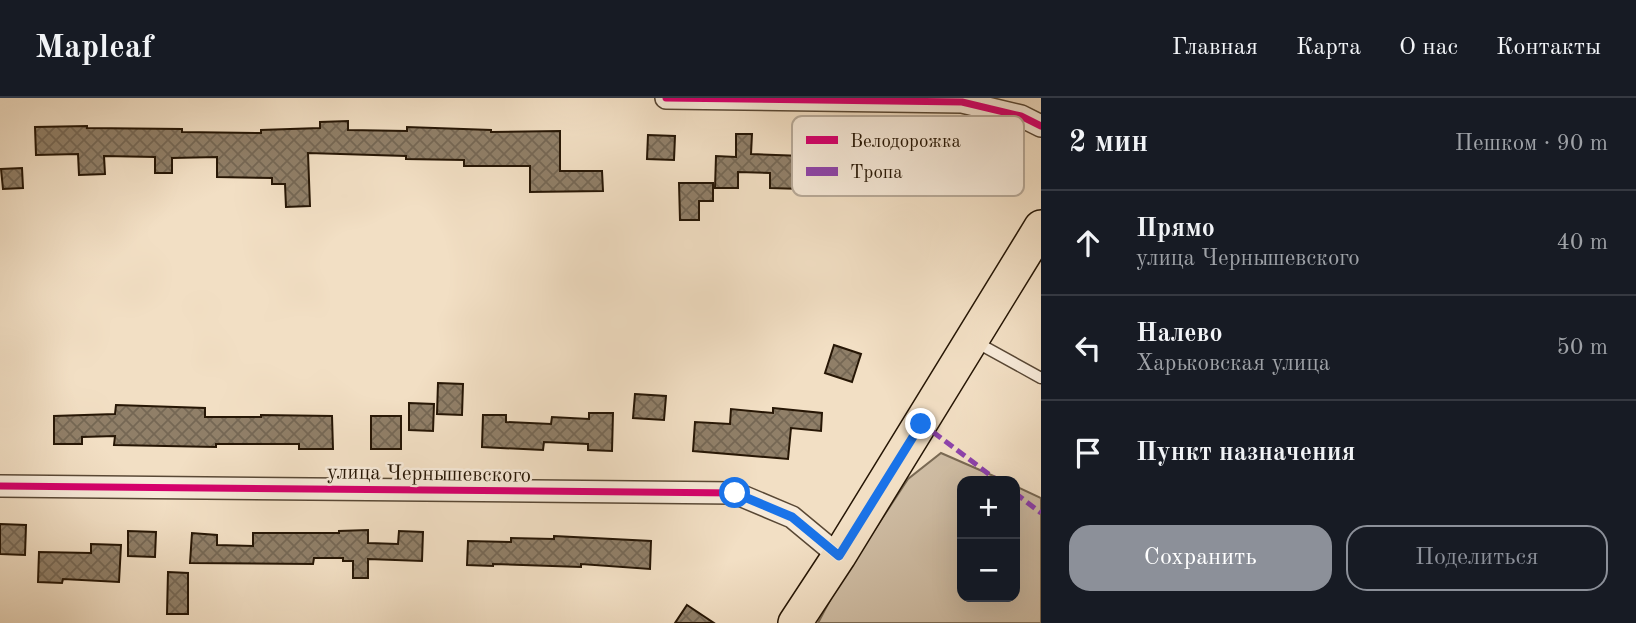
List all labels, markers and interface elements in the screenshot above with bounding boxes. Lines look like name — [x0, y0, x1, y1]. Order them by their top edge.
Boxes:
text: Mapleaf — [35, 32, 153, 65]
text: Главная — [1172, 36, 1258, 60]
text: Карта — [1296, 36, 1361, 60]
text: О нас — [1399, 36, 1458, 60]
text: Контакты — [1496, 36, 1601, 60]
legend — [792, 116, 1024, 196]
text: 2 мин — [1069, 128, 1148, 158]
text: Пешком · 90 m — [1455, 132, 1608, 155]
text: Велодорожка — [850, 133, 961, 152]
text: Тропа — [850, 164, 903, 183]
text: Прямо — [1136, 216, 1215, 242]
icon: ahead — [1069, 224, 1107, 262]
text: 40 m — [1557, 231, 1608, 254]
text: улица Чернышевского — [1136, 247, 1360, 270]
text: Налево — [1136, 321, 1223, 347]
icon: left — [1069, 329, 1107, 367]
text: 50 m — [1557, 336, 1608, 359]
text: Харьковская улица — [1136, 352, 1330, 375]
route end — [905, 408, 936, 439]
icon: arrive — [1069, 434, 1107, 472]
text: Пункт назначения — [1136, 440, 1355, 466]
street label: улица Чернышевского — [327, 462, 531, 487]
map controls — [957, 476, 1020, 602]
button: + — [957, 476, 1020, 539]
route start — [719, 477, 750, 508]
button: Сохранить — [1069, 525, 1332, 591]
button: Поделиться — [1346, 525, 1608, 591]
button: − — [957, 539, 1020, 602]

